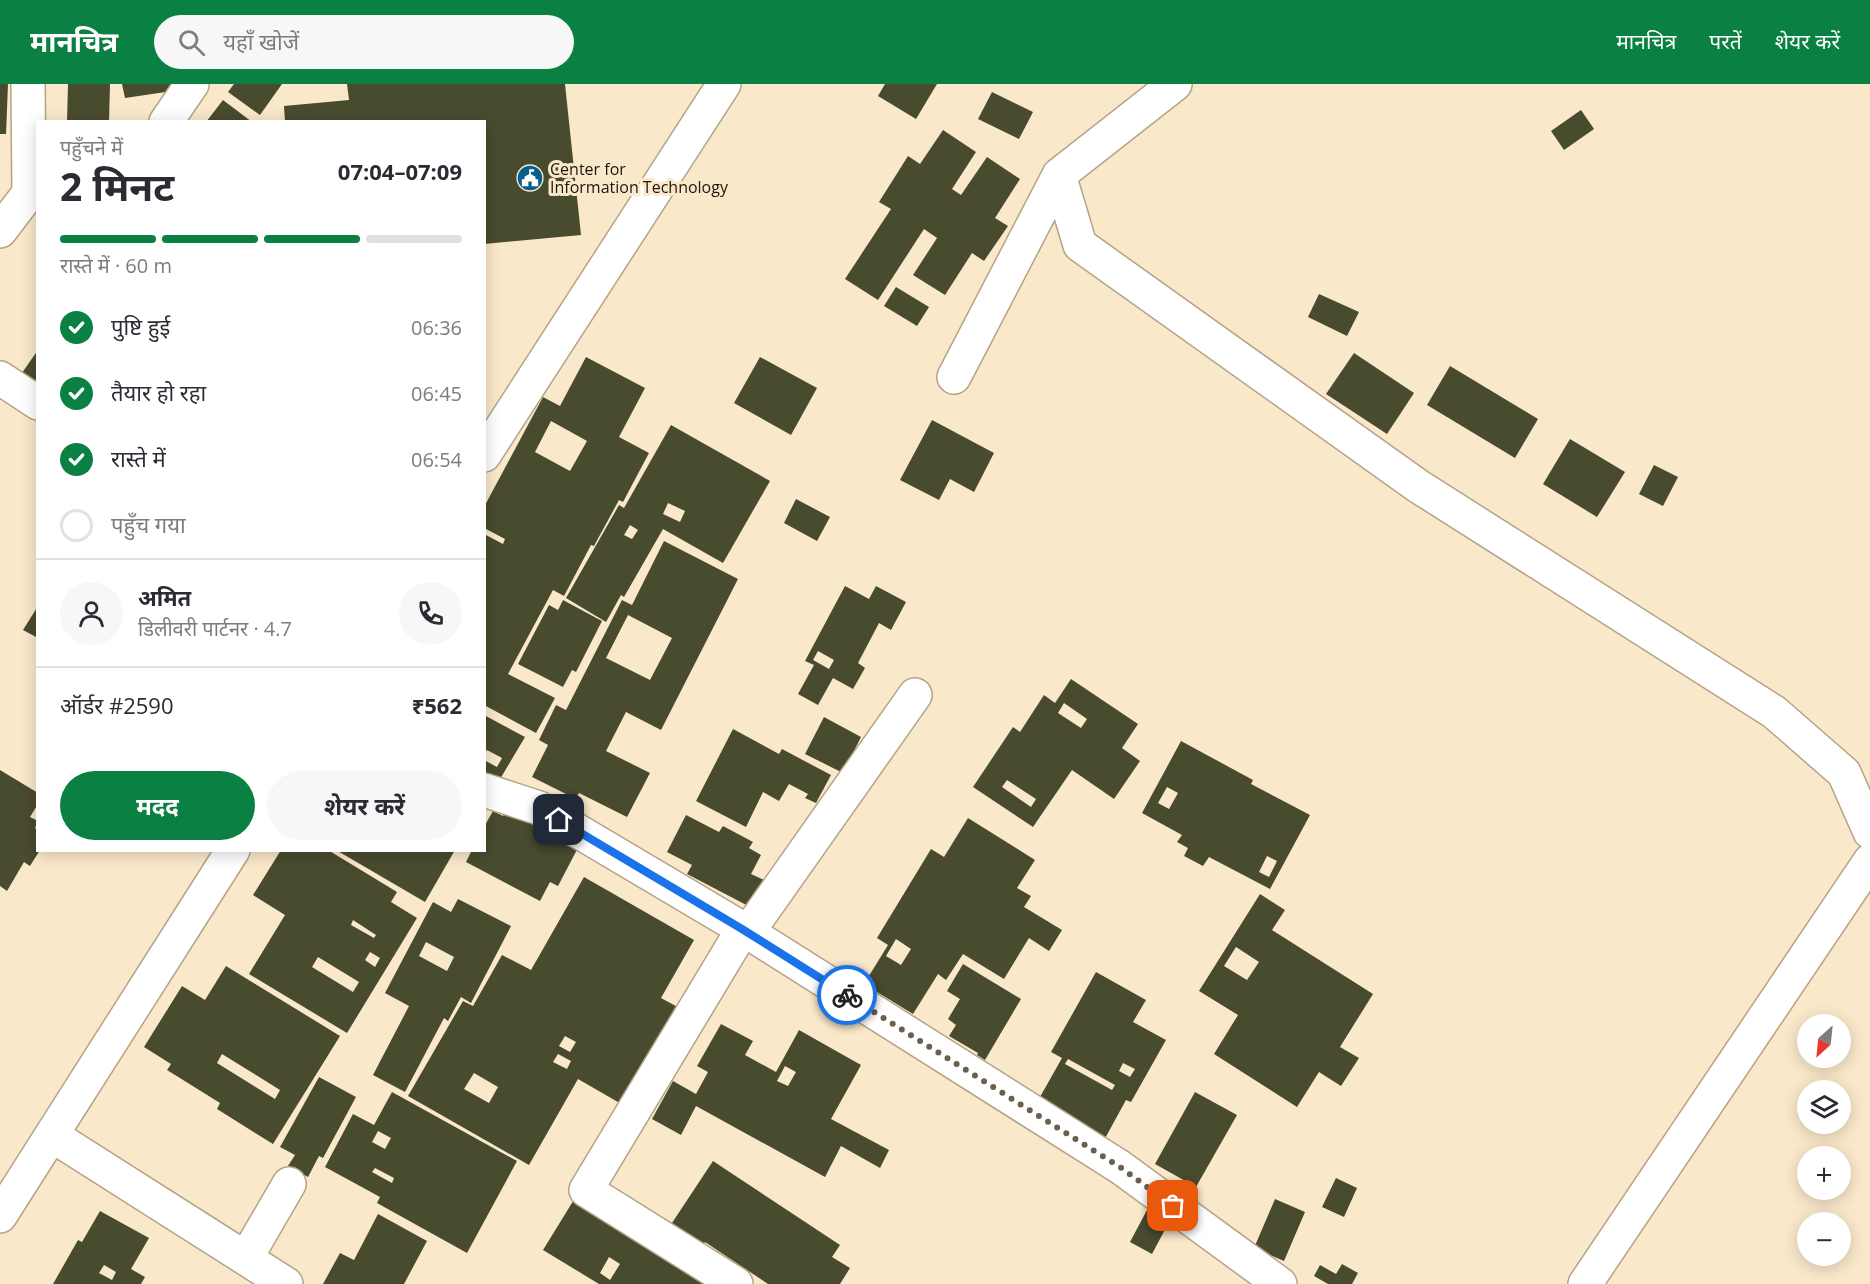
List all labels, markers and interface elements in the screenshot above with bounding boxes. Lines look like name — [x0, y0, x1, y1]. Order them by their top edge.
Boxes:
search box — [154, 15, 574, 69]
text: मानचित्र — [30, 22, 118, 60]
icon: search — [175, 26, 208, 59]
text: यहाँ खोजें — [223, 26, 299, 56]
text: मानचित्र — [1616, 27, 1676, 55]
text: परतें — [1709, 27, 1742, 55]
text: शेयर करें — [1775, 27, 1840, 55]
text: पहुँचने में — [60, 134, 123, 161]
text: 07:04–07:09 — [338, 156, 462, 186]
place label: Center for Information Technology — [550, 158, 729, 198]
text: 2 मिनट — [60, 159, 174, 212]
public building icon: Center for Information Technology — [515, 163, 545, 193]
text: रास्ते में · 60 m — [60, 252, 172, 279]
icon: check — [60, 311, 93, 344]
text: पुष्टि हुई — [111, 311, 170, 341]
text: 06:36 — [411, 314, 462, 341]
icon: check — [60, 377, 93, 410]
text: तैयार हो रहा — [111, 377, 206, 407]
text: 06:45 — [411, 380, 462, 407]
icon: check — [60, 443, 93, 476]
text: रास्ते में — [111, 443, 166, 473]
text: 06:54 — [411, 446, 462, 473]
text: पहुँच गया — [111, 509, 186, 539]
button: person — [60, 582, 123, 645]
text: अमित — [138, 582, 191, 612]
button: phone — [399, 582, 462, 645]
text: डिलीवरी पार्टनर · 4.7 — [138, 615, 292, 642]
text: ऑर्डर #2590 — [60, 690, 174, 720]
text: ₹562 — [412, 690, 462, 720]
button: मदद — [60, 771, 255, 840]
button: शेयर करें — [267, 771, 462, 840]
pin — [533, 794, 584, 845]
icon: home — [542, 803, 575, 836]
courier — [817, 965, 877, 1025]
icon: bike — [831, 979, 864, 1012]
north arrow — [1797, 1014, 1851, 1068]
map controls — [1797, 1014, 1851, 1266]
button: layers — [1797, 1080, 1851, 1134]
button: + — [1797, 1146, 1851, 1200]
pin — [1147, 1180, 1198, 1231]
icon: bag — [1156, 1189, 1189, 1222]
button: − — [1797, 1212, 1851, 1266]

